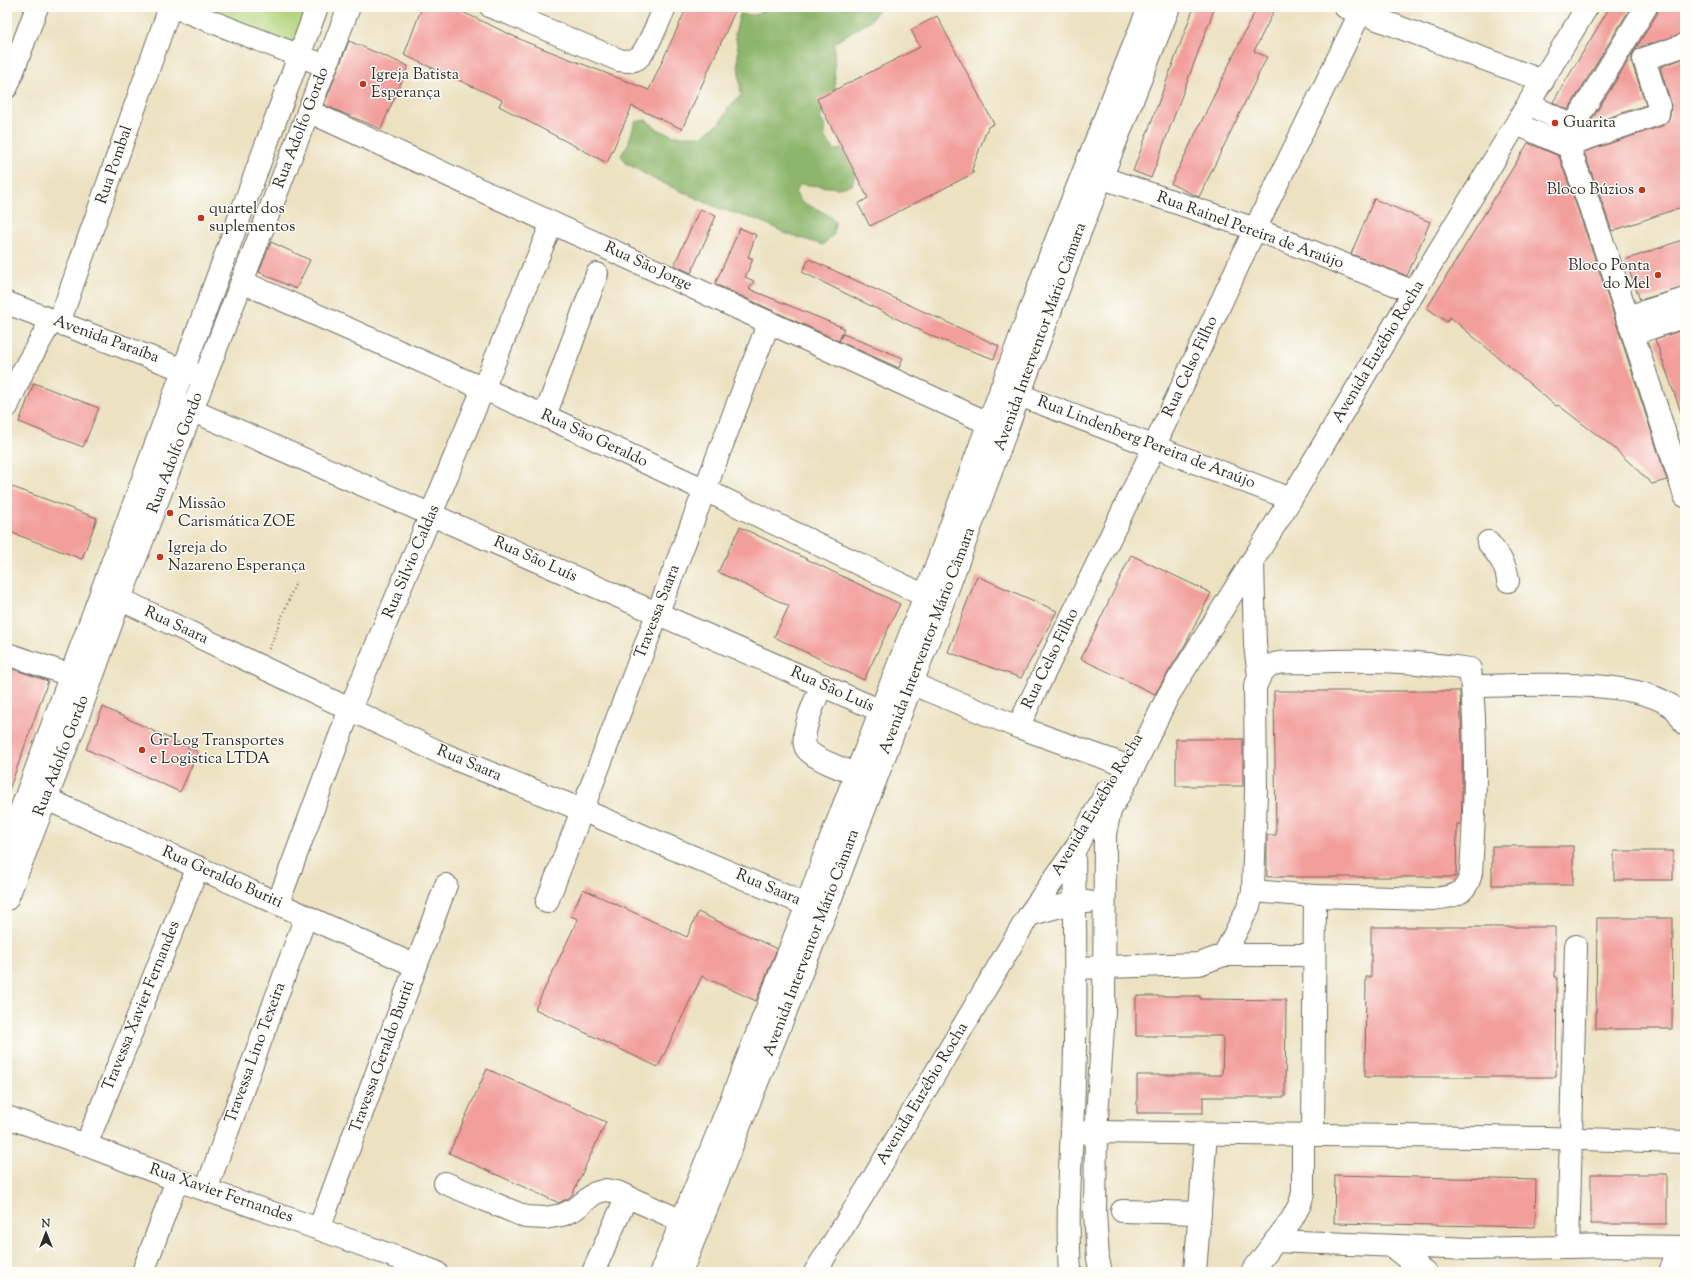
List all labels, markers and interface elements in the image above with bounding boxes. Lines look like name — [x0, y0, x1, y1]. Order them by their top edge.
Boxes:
street label: Rua Adolfo Gordo — [268, 64, 336, 192]
place label: Igreja Batista Esperança — [371, 64, 460, 105]
marker: Igreja Batista Esperança — [358, 79, 368, 89]
place label: Guarita — [1563, 112, 1616, 135]
marker: Guarita — [1550, 118, 1560, 128]
street label: Rua Pombal — [91, 122, 139, 207]
place label: Bloco Búzios — [1547, 179, 1634, 202]
marker: Bloco Búzios — [1637, 185, 1647, 195]
street label: Rua Rainel Pereira de Araújo — [1153, 186, 1347, 276]
place label: quartel dos suplementos — [209, 198, 295, 239]
marker: quartel dos suplementos — [196, 213, 206, 223]
street label: Avenida Interventor Mário Câmara — [989, 219, 1093, 454]
street label: Rua São Jorge — [600, 237, 696, 297]
place label: Bloco Ponta do Mel — [1568, 255, 1651, 296]
marker: Bloco Ponta do Mel — [1653, 270, 1663, 280]
street label: Avenida Euzébio Rocha — [1327, 276, 1431, 428]
street label: Avenida Paraíba — [50, 310, 163, 370]
street label: Rua Celso Filho — [1157, 312, 1225, 421]
street label: Rua Adolfo Gordo — [142, 389, 210, 517]
street label: Rua Lindenberg Pereira de Araújo — [1034, 391, 1259, 495]
street label: Rua São Geraldo — [537, 404, 652, 474]
place label: Missão Carismática ZOE — [178, 493, 296, 534]
street label: Rua Silvio Caldas — [378, 502, 446, 622]
marker: Missão Carismática ZOE — [165, 508, 175, 518]
street label: Avenida Interventor Mário Câmara — [874, 524, 982, 758]
street label: Rua São Luís — [489, 531, 581, 589]
place label: Igreja do Nazareno Esperança — [168, 537, 306, 578]
marker: Igreja do Nazareno Esperança — [155, 552, 165, 562]
street label: Travessa Saara — [629, 561, 687, 662]
street label: Rua Saara — [140, 601, 212, 651]
street label: Rua Celso Filho — [1017, 605, 1085, 713]
street label: Rua São Luís — [786, 661, 878, 719]
street label: Rua Adolfo Gordo — [28, 692, 96, 820]
street label: Avenida Euzébio Rocha — [1046, 729, 1150, 881]
place label: Gr Log Transportes e Logistica LTDA — [150, 730, 284, 771]
street label: Rua Saara — [433, 740, 506, 788]
marker: Gr Log Transportes e Logistica LTDA — [137, 745, 147, 755]
street label: Avenida Interventor Mário Câmara — [758, 826, 866, 1060]
street label: Rua Geraldo Buriti — [158, 841, 286, 915]
street label: Rua Saara — [732, 864, 805, 912]
street label: Travessa Xavier Fernandes — [97, 918, 187, 1094]
street label: Travessa Geraldo Buriti — [345, 977, 421, 1136]
street label: Travessa Lino Texeira — [220, 979, 292, 1127]
street label: Avenida Euzébio Rocha — [871, 1018, 975, 1170]
street label: Rua Xavier Fernandes — [146, 1159, 296, 1229]
north arrow — [26, 1213, 66, 1253]
text: N — [41, 1216, 51, 1232]

